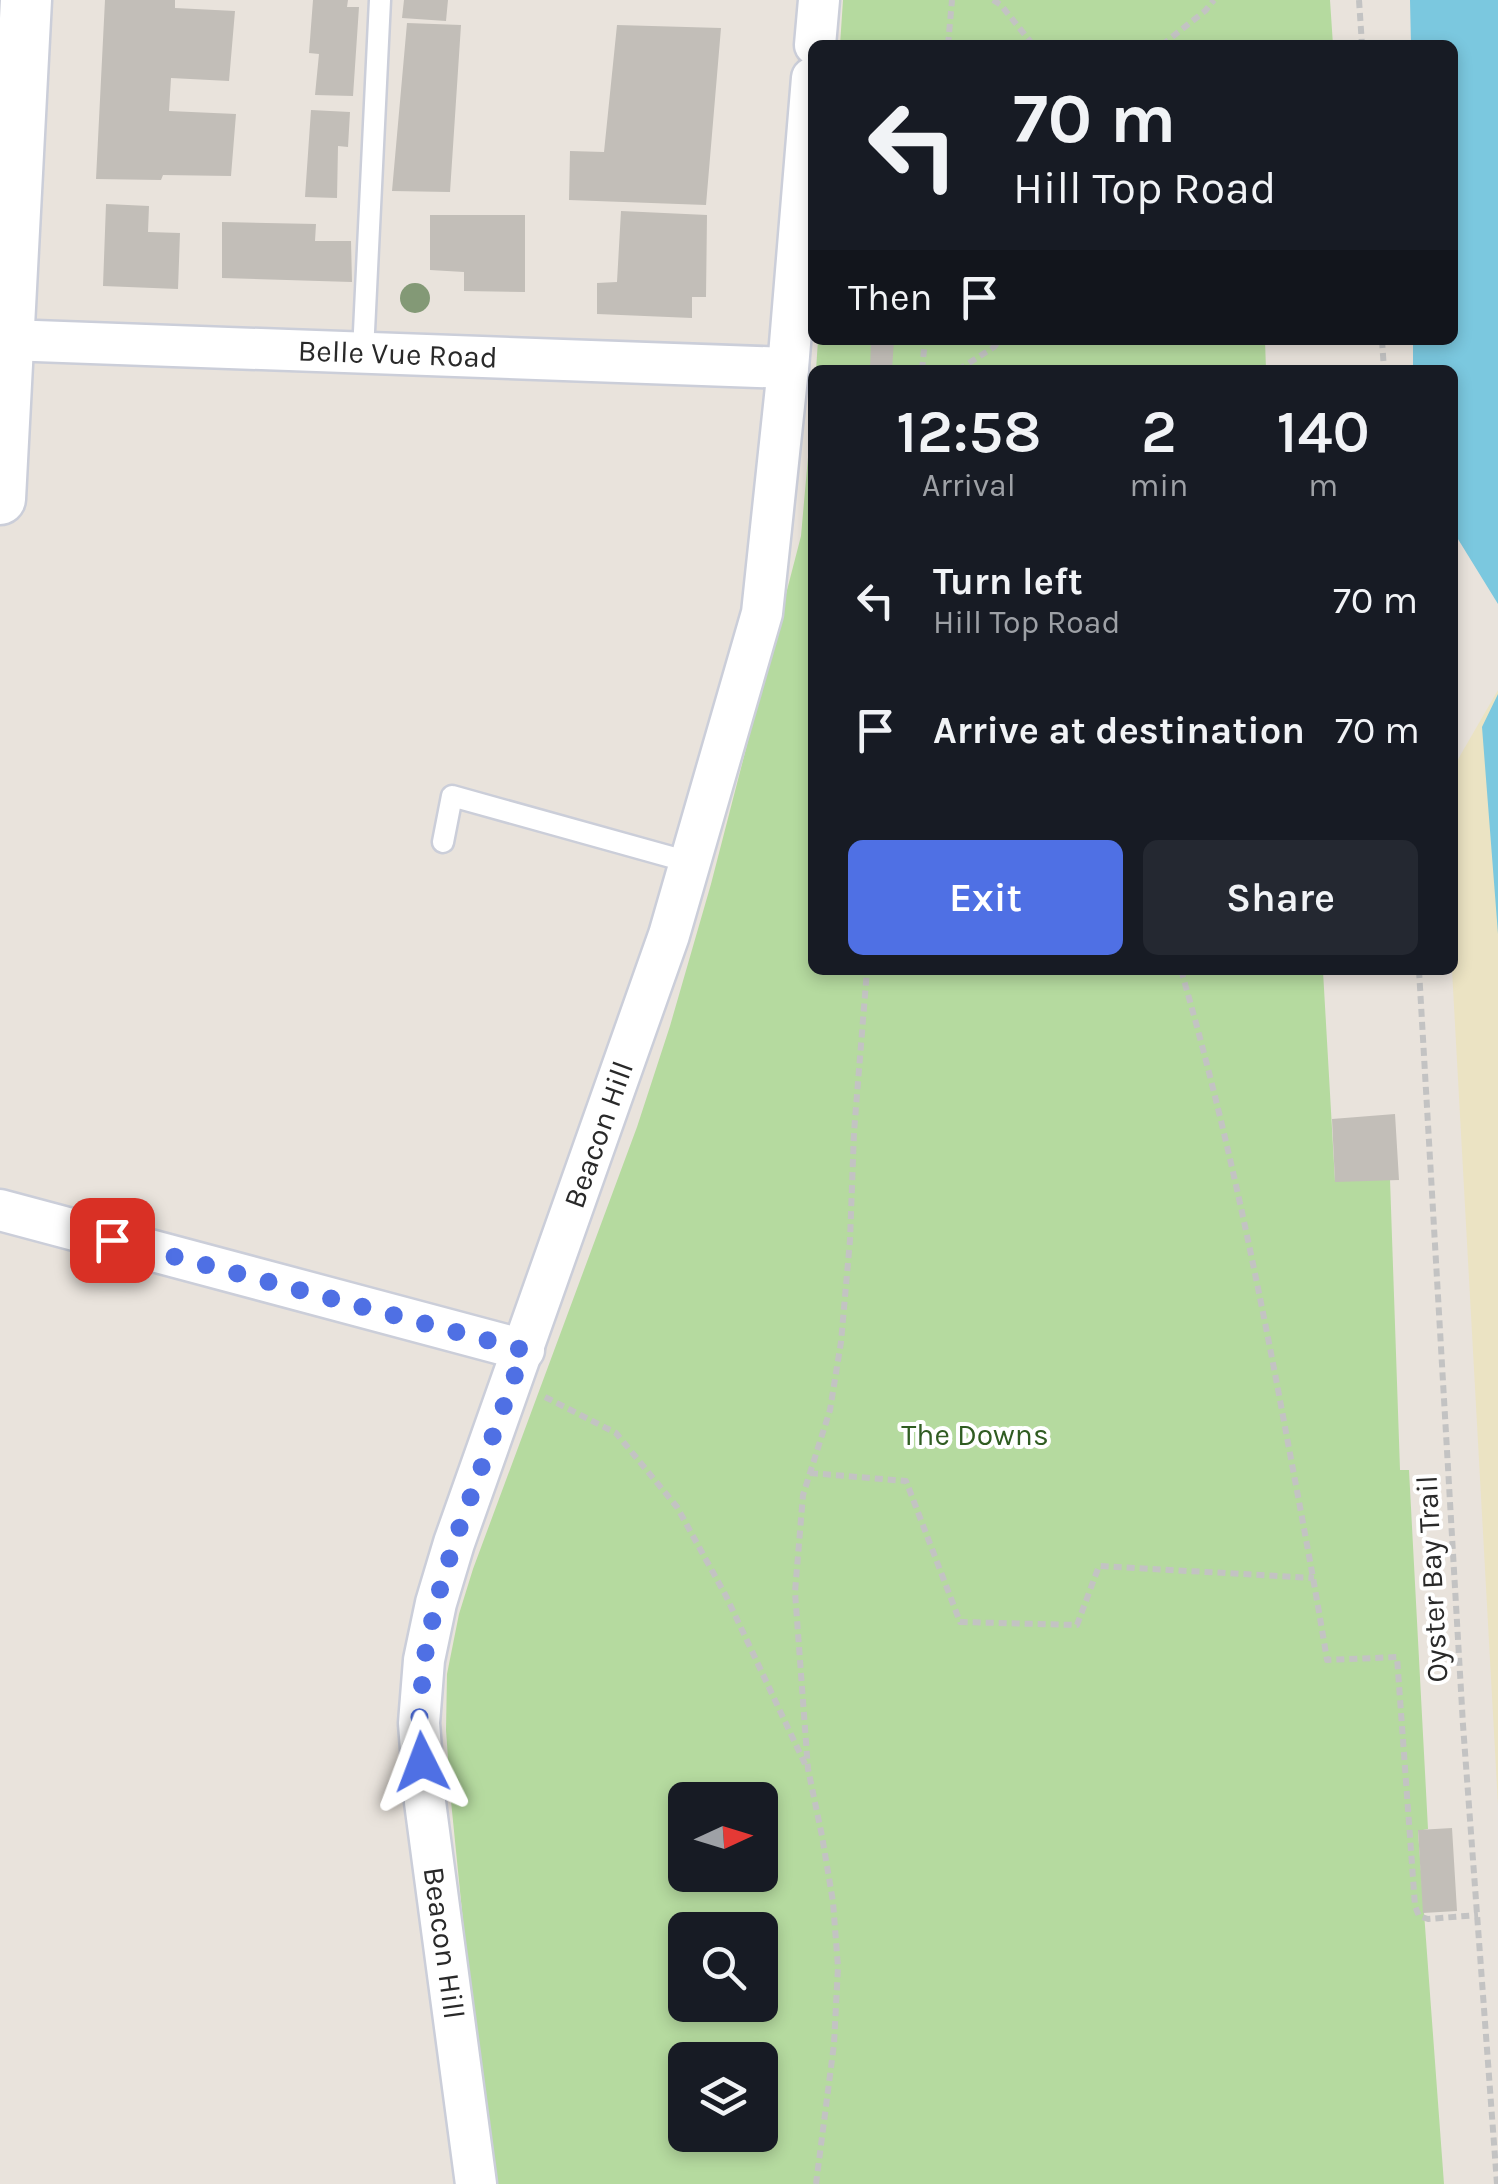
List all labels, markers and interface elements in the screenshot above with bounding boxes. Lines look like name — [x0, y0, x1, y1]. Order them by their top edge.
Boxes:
text: 70 m — [1013, 78, 1176, 160]
icon: left — [848, 80, 978, 210]
text: Hill Top Road — [1013, 162, 1277, 214]
icon: arrive — [952, 270, 1007, 325]
text: Then — [848, 275, 932, 320]
street label: Belle Vue Road — [297, 332, 498, 376]
text: 12:58 — [896, 397, 1041, 467]
text: 2 — [1141, 397, 1177, 467]
text: 140 — [1276, 397, 1370, 467]
text: Arrival — [922, 467, 1016, 504]
text: min — [1130, 467, 1188, 504]
text: m — [1308, 467, 1338, 504]
text: Turn left — [933, 559, 1083, 604]
icon: left — [848, 573, 903, 628]
text: 70 m — [1333, 578, 1418, 623]
text: Hill Top Road — [933, 604, 1120, 641]
icon: arrive — [848, 703, 903, 758]
text: Arrive at destination — [933, 708, 1305, 753]
text: 70 m — [1335, 708, 1420, 753]
button: Exit — [848, 840, 1123, 955]
button: Share — [1143, 840, 1418, 955]
street label: Beacon Hill — [556, 1056, 641, 1213]
pin — [70, 1198, 155, 1283]
icon: arrive — [85, 1213, 140, 1268]
park label: The Downs — [901, 1417, 1049, 1453]
street label: Oyster Bay Trail — [1409, 1474, 1455, 1684]
position arrow — [370, 1710, 474, 1814]
north arrow — [668, 1782, 778, 1892]
map controls — [668, 1782, 778, 2152]
street label: Beacon Hill — [415, 1865, 473, 2021]
button: search — [668, 1912, 778, 2022]
button: layers — [668, 2042, 778, 2152]

